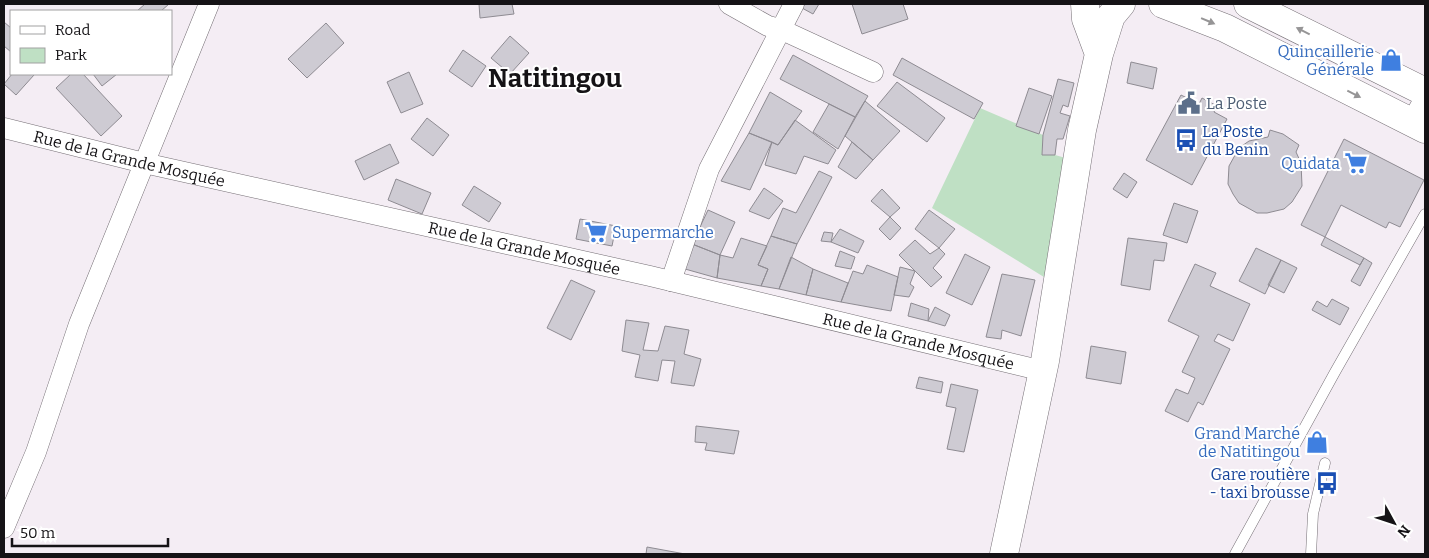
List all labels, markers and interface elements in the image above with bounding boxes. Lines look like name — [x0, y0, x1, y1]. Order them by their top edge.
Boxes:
legend — [10, 10, 172, 75]
one-way arrow — [1201, 18, 1215, 26]
text: Road — [55, 21, 90, 39]
one-way arrow — [1296, 27, 1311, 36]
place label: Quincaillerie Générale — [1277, 42, 1374, 79]
text: Park — [55, 46, 87, 64]
shop icon: Quincaillerie Générale — [1378, 47, 1404, 73]
district label: Natitingou — [488, 63, 622, 94]
public building icon: La Poste — [1176, 90, 1202, 116]
one-way arrow — [1347, 90, 1361, 98]
place label: La Poste — [1206, 94, 1267, 113]
place label: La Poste du Benin — [1202, 122, 1269, 159]
street label: Rue de la Grande Mosquée — [32, 126, 227, 190]
bus stop icon: La Poste du Benin — [1173, 127, 1199, 153]
supermarket icon: Quidata — [1343, 150, 1369, 176]
place label: Quidata — [1281, 154, 1340, 173]
street label: Rue de la Grande Mosquée — [426, 217, 622, 279]
supermarket icon: Supermarche — [583, 219, 609, 245]
place label: Supermarche — [612, 223, 714, 242]
street label: Rue de la Grande Mosquée — [821, 309, 1016, 373]
place label: Grand Marché de Natitingou — [1194, 424, 1300, 461]
shop icon: Grand Marché de Natitingou — [1304, 429, 1330, 455]
place label: Gare routière - taxi brousse — [1209, 465, 1310, 502]
bus stop icon: Gare routière - taxi brousse — [1314, 470, 1340, 496]
north arrow — [1369, 498, 1419, 548]
scale bar — [12, 516, 169, 548]
text: N — [1393, 521, 1414, 541]
text: 50 m — [20, 524, 56, 542]

